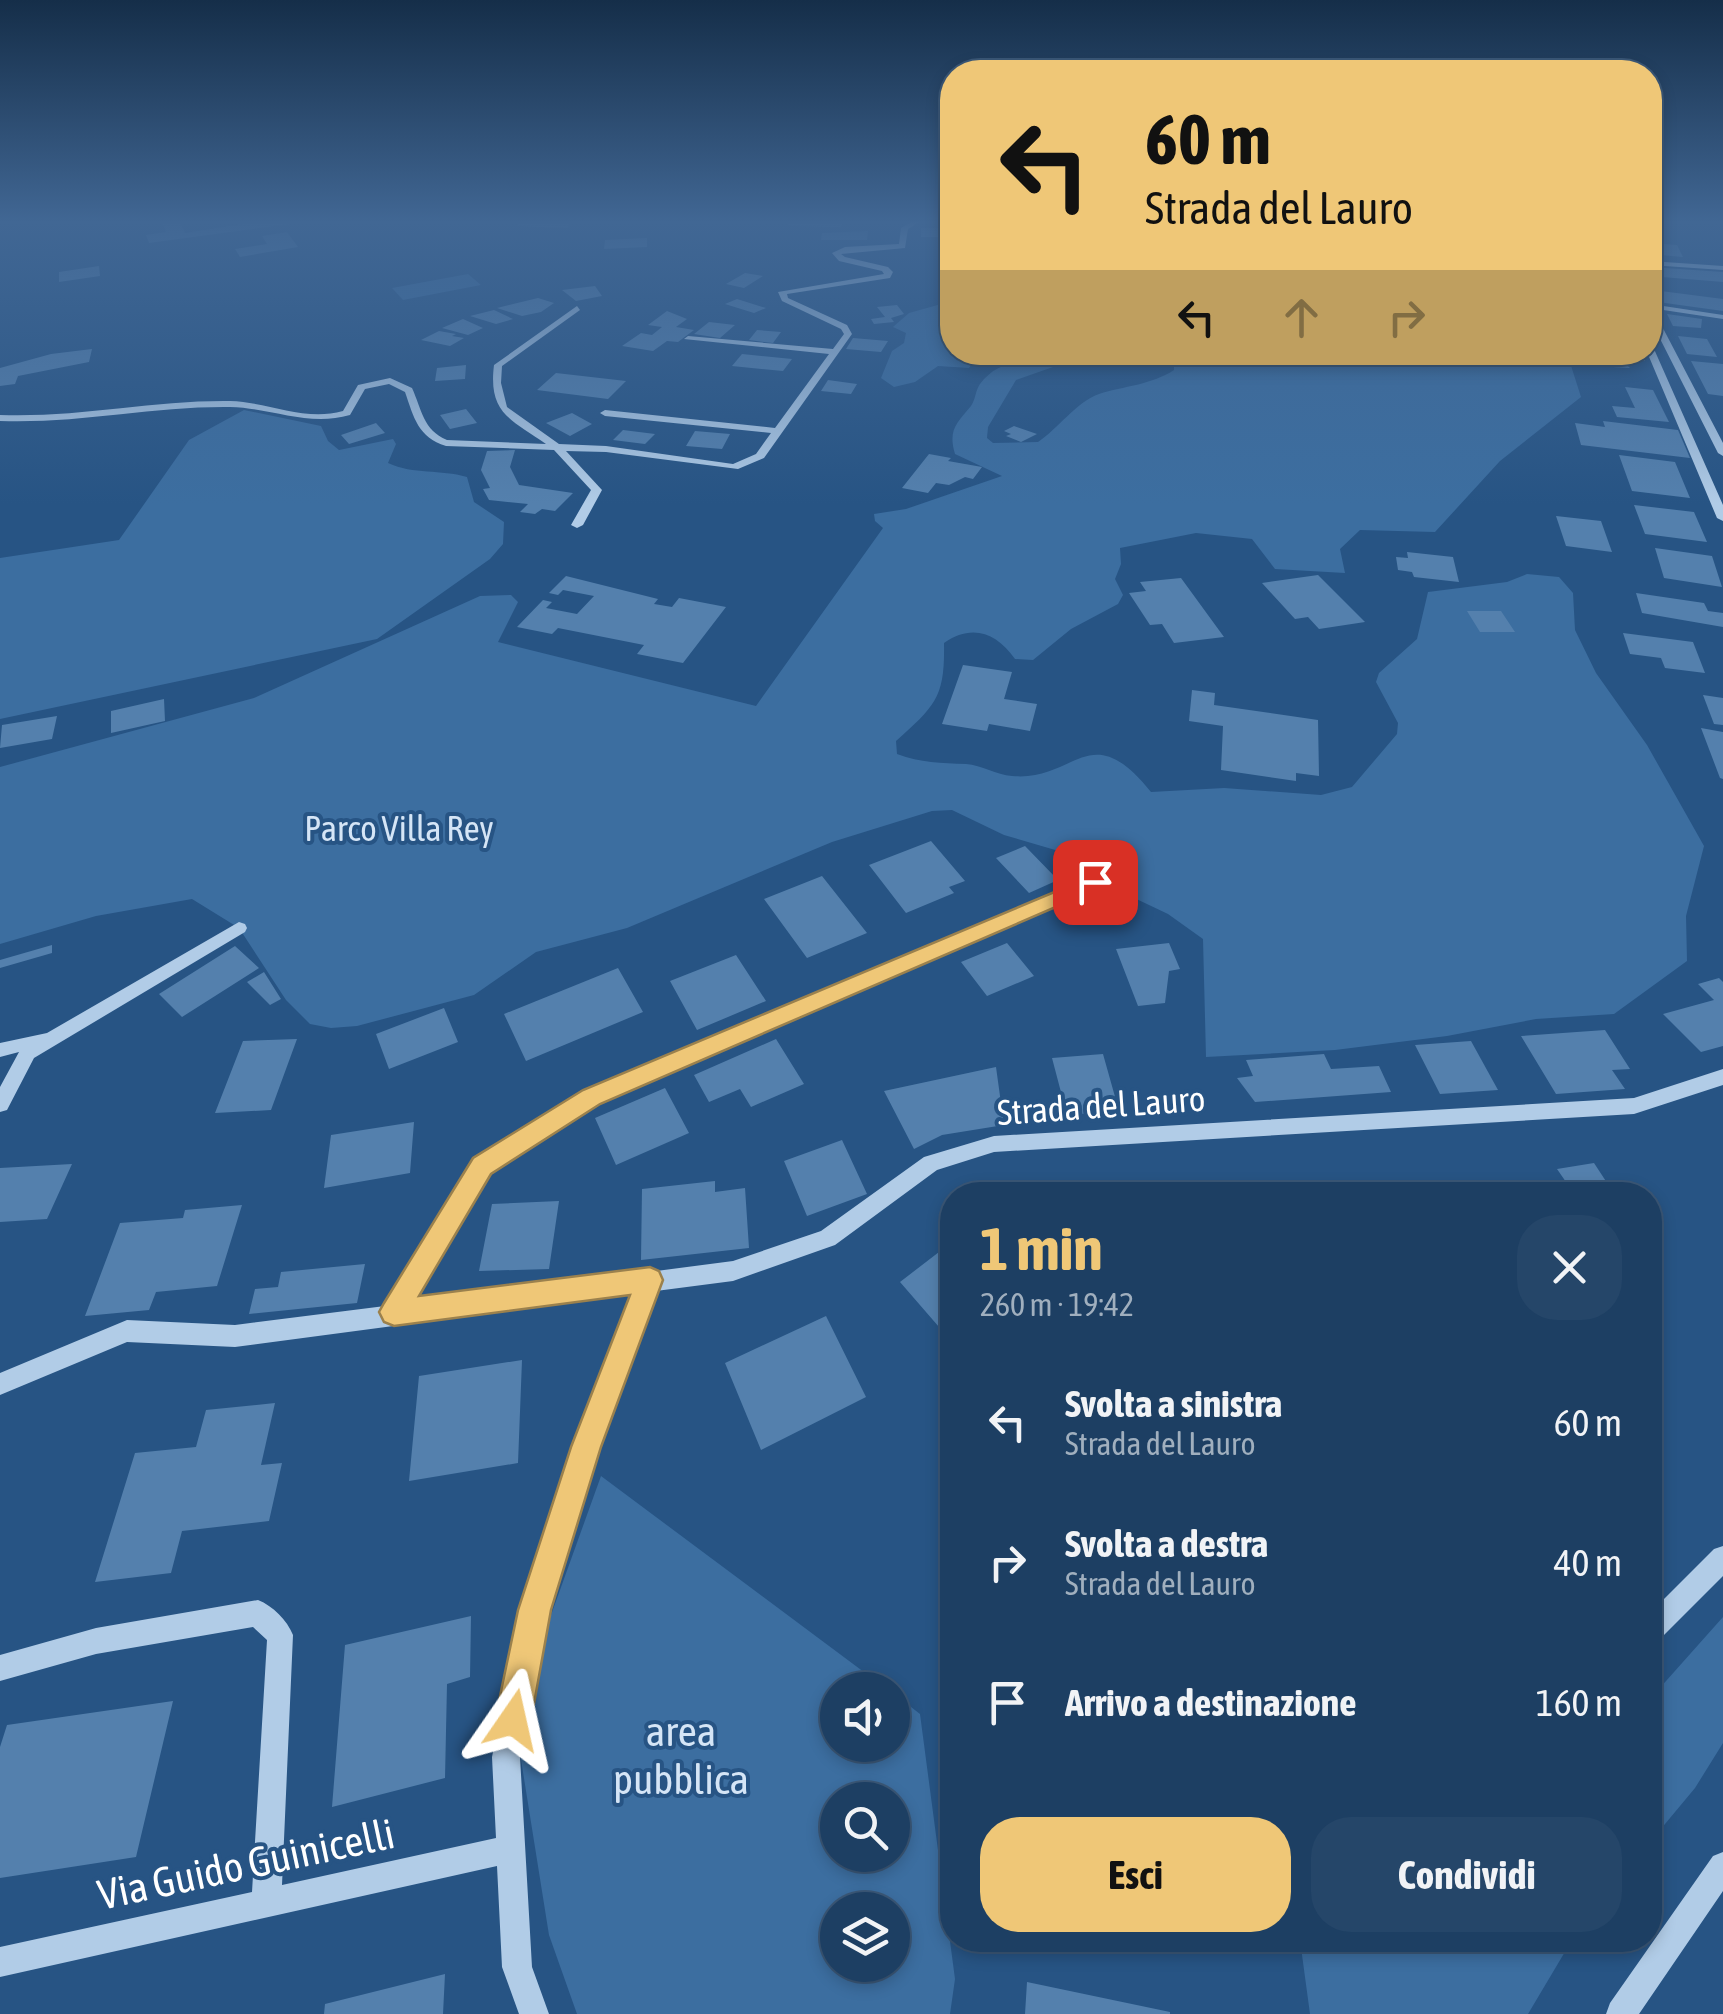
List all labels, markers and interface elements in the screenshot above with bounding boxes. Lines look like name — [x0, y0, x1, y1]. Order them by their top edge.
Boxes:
text: 60 m — [1145, 99, 1271, 179]
icon: left — [980, 100, 1110, 230]
text: Strada del Lauro — [1145, 182, 1413, 234]
icon: left — [1169, 290, 1224, 345]
icon: ahead — [1274, 290, 1329, 345]
icon: right — [1379, 290, 1434, 345]
park label: Parco Villa Rey — [304, 808, 494, 848]
pin — [1053, 840, 1138, 925]
icon: arrive — [1068, 855, 1123, 910]
street label: Strada del Lauro — [996, 1078, 1206, 1132]
text: 1 min — [980, 1214, 1103, 1283]
button: close — [1517, 1215, 1622, 1320]
text: 260 m · 19:42 — [980, 1286, 1134, 1323]
text: Svolta a sinistra — [1065, 1382, 1282, 1425]
icon: left — [980, 1395, 1035, 1450]
text: 60 m — [1554, 1401, 1622, 1444]
text: Strada del Lauro — [1065, 1425, 1256, 1462]
text: Svolta a destra — [1065, 1522, 1268, 1565]
icon: right — [980, 1535, 1035, 1590]
text: 40 m — [1554, 1541, 1622, 1584]
text: Strada del Lauro — [1065, 1565, 1256, 1602]
position arrow — [461, 1668, 565, 1772]
map controls — [820, 1672, 910, 1982]
button: sound — [820, 1672, 910, 1762]
icon: arrive — [980, 1675, 1035, 1730]
text: Arrivo a destinazione — [1065, 1681, 1356, 1724]
text: 160 m — [1536, 1681, 1622, 1724]
park label: area pubblica — [613, 1707, 749, 1803]
button: search — [820, 1782, 910, 1872]
street label: Via Guido Guinicelli — [93, 1809, 399, 1919]
button: Esci — [980, 1817, 1291, 1932]
button: Condividi — [1311, 1817, 1622, 1932]
button: layers — [820, 1892, 910, 1982]

